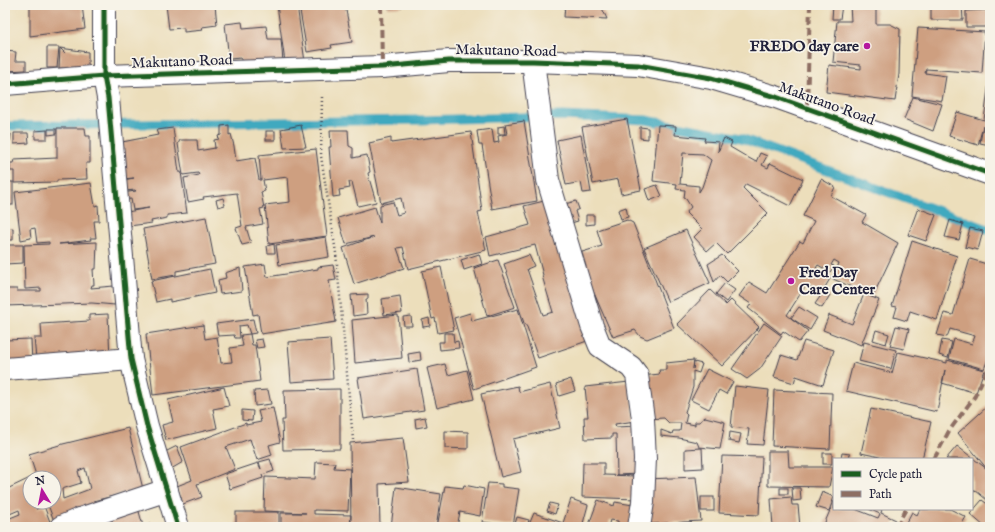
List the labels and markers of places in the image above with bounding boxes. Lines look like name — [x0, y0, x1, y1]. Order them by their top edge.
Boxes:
place label: FREDO day care — [750, 37, 859, 56]
marker: FREDO day care — [862, 41, 872, 51]
place label: Fred Day Care Center — [799, 263, 875, 299]
marker: Fred Day Care Center — [786, 276, 796, 286]

